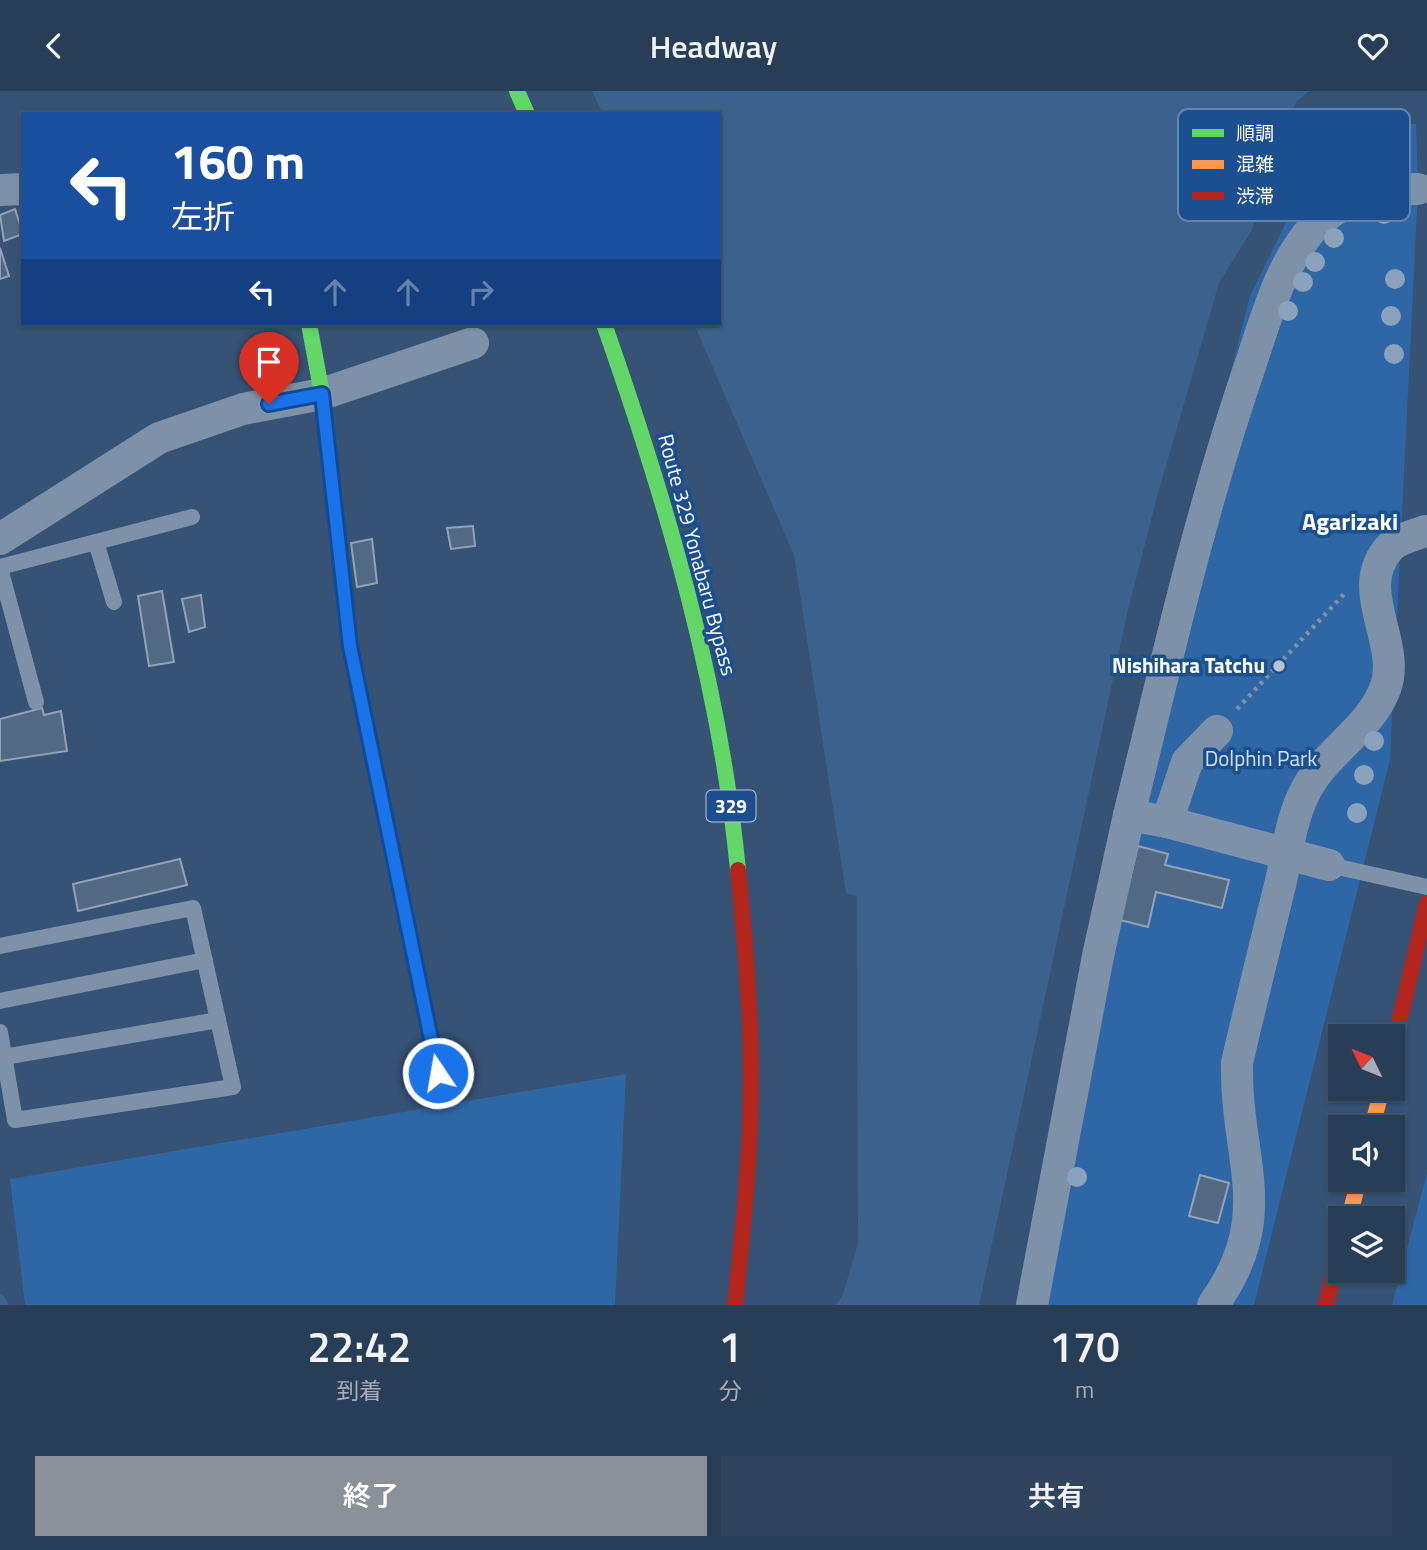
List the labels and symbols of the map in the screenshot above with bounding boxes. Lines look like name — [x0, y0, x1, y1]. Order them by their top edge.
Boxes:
legend — [1178, 109, 1410, 221]
text: 順調 — [1236, 118, 1274, 147]
text: 混雑 — [1236, 149, 1274, 178]
text: 渋滞 — [1236, 181, 1274, 210]
pin — [239, 332, 299, 404]
street label: Route 329 Yonabaru Bypass — [650, 430, 746, 679]
district label: Agarizaki — [1302, 503, 1398, 539]
place label: Nishihara Tatchu — [1112, 649, 1265, 681]
marker: Nishihara Tatchu — [1271, 658, 1287, 674]
park label: Dolphin Park — [1205, 742, 1317, 774]
road number: 329 — [706, 791, 756, 821]
north arrow — [1328, 1024, 1405, 1101]
position arrow — [401, 1036, 475, 1110]

